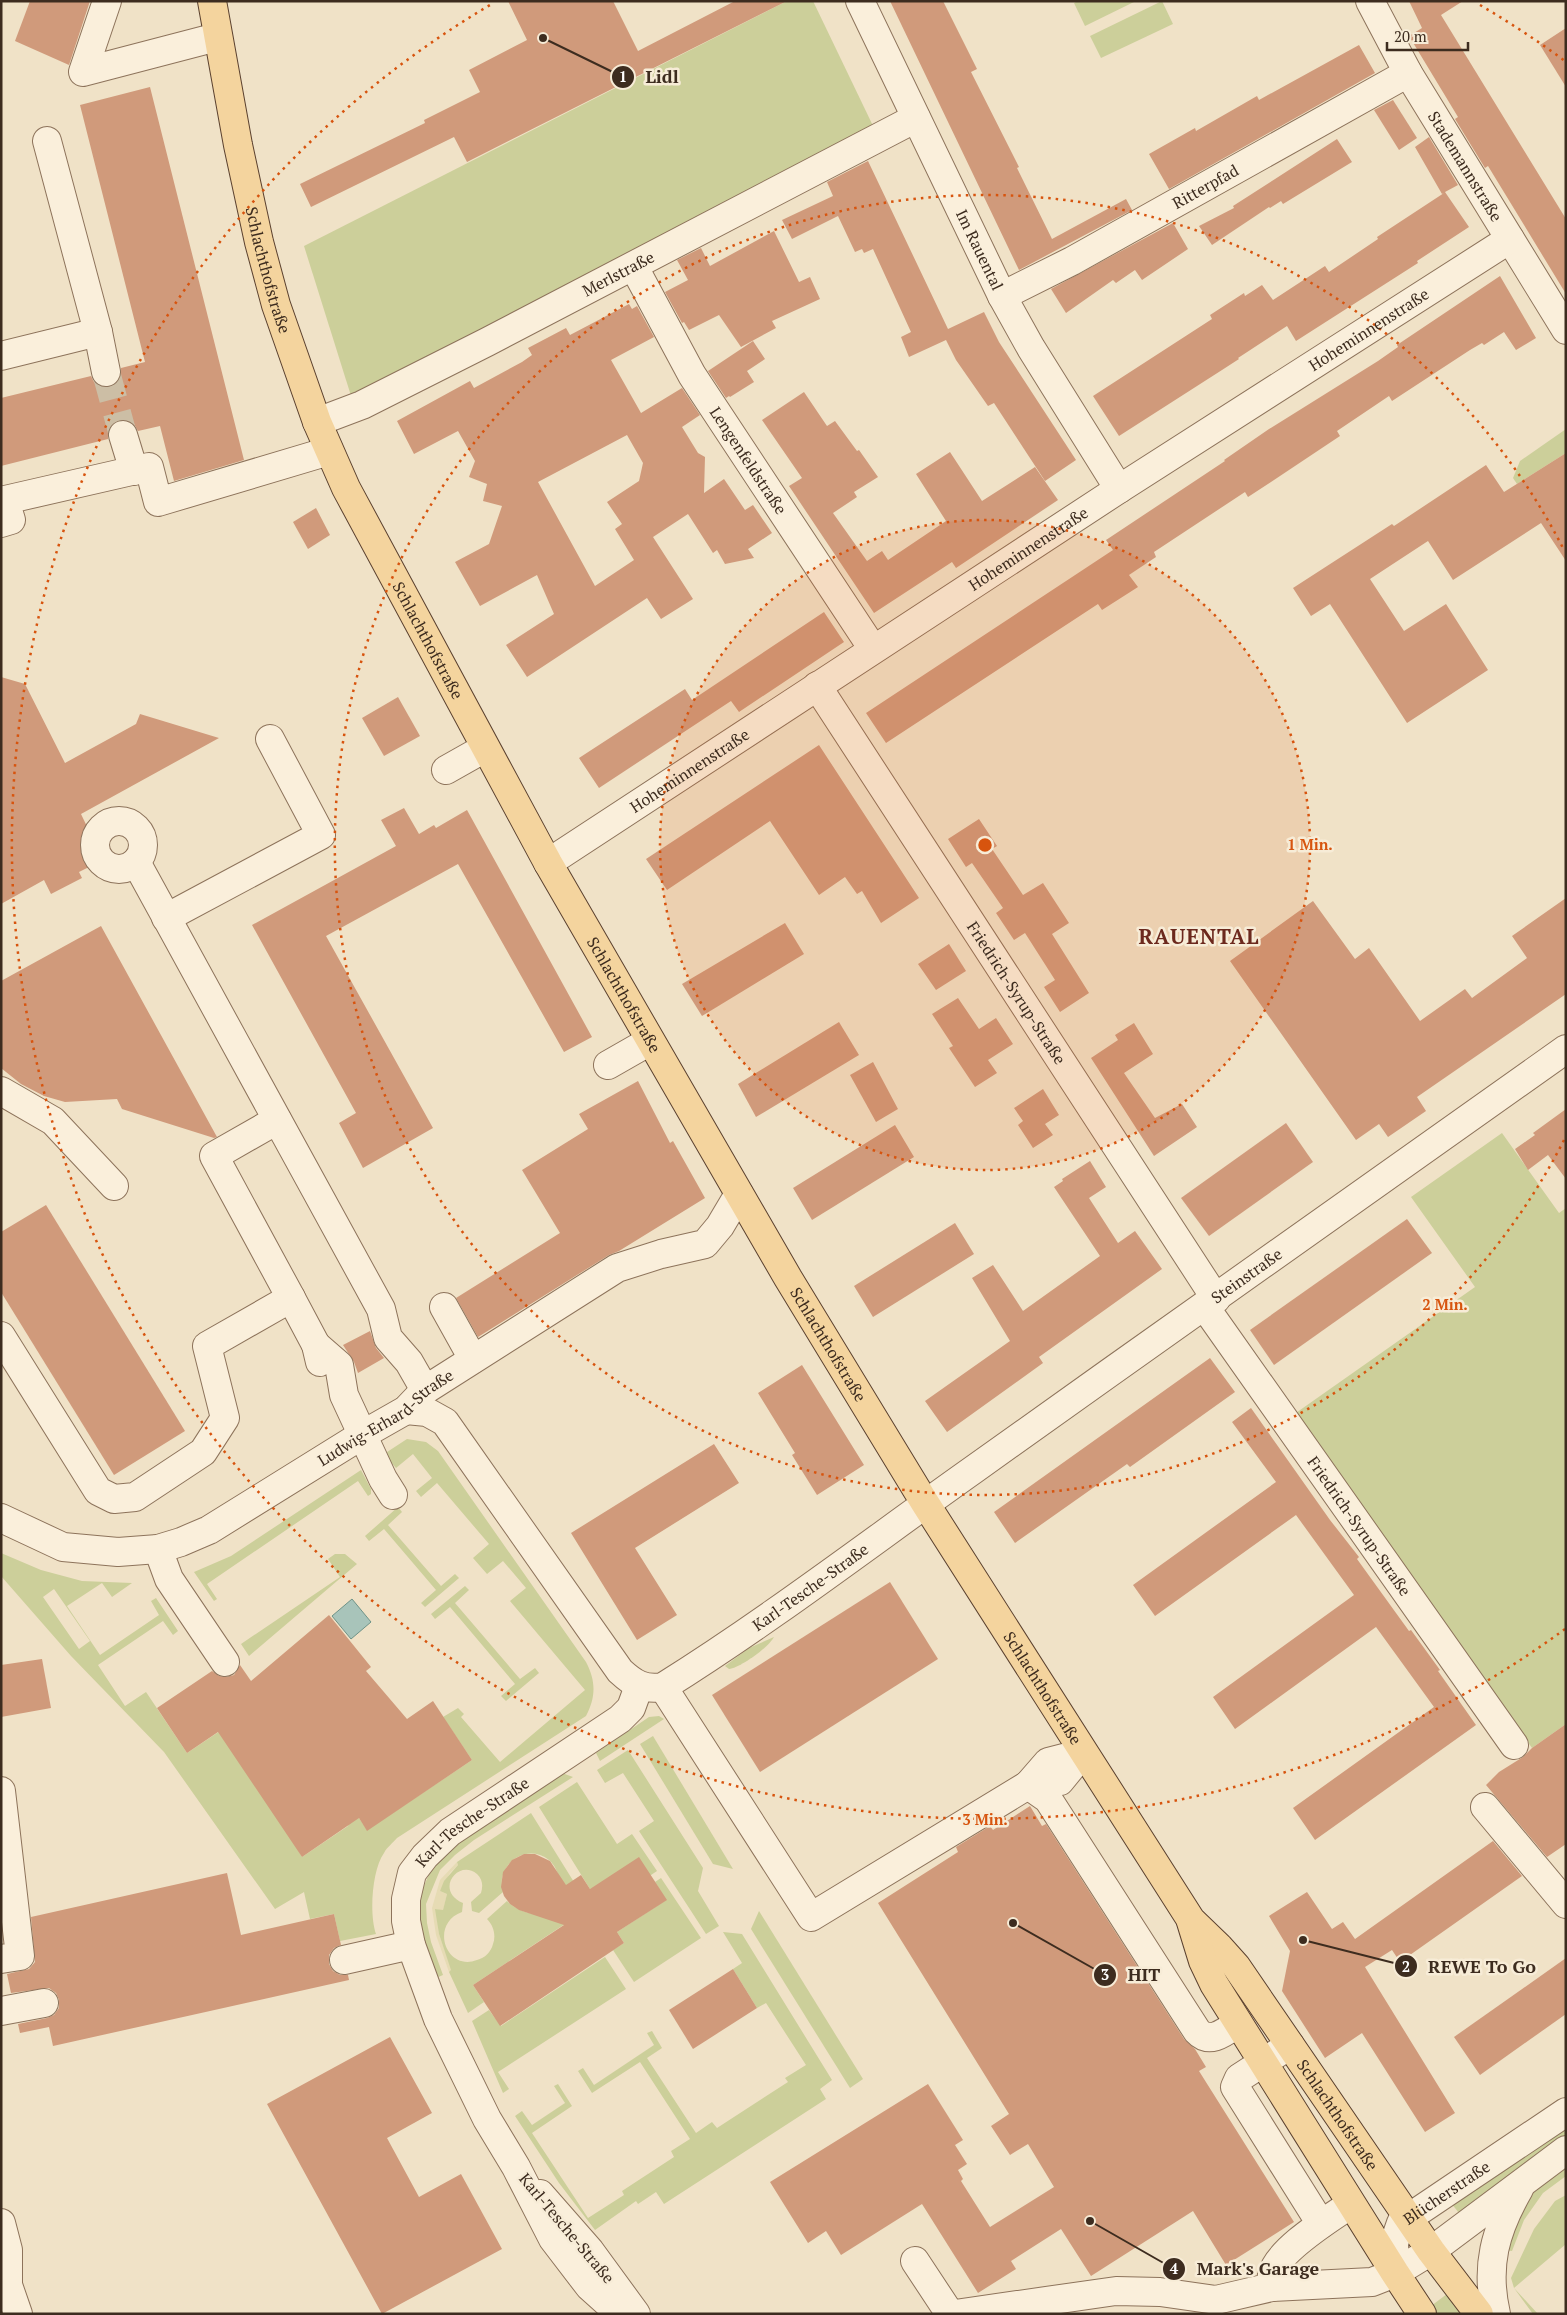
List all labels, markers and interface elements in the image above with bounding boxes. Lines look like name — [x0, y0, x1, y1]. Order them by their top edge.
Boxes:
scale bar — [1387, 20, 1468, 52]
text: 20 m — [1394, 26, 1427, 46]
callout: Lidl — [611, 60, 689, 93]
text: Lidl — [645, 64, 679, 88]
text: 1 — [619, 66, 627, 86]
street label: Stademannstraße — [1423, 107, 1508, 226]
street label: Ritterpfad — [1168, 159, 1242, 214]
street label: Schlachthofstraße — [241, 205, 296, 336]
street label: Im Rauental — [951, 206, 1009, 294]
street label: Merlstraße — [578, 246, 658, 301]
street label: Hoheminnenstraße — [1304, 283, 1433, 376]
street label: Lengenfeldstraße — [705, 402, 792, 519]
street label: Hoheminnenstraße — [964, 501, 1092, 596]
street label: Schlachthofstraße — [388, 578, 469, 703]
street label: Hoheminnenstraße — [625, 723, 753, 818]
text: 1 Min. — [1287, 834, 1333, 854]
centre of rings — [976, 836, 994, 854]
street label: Friedrich-Syrup-Straße — [962, 917, 1071, 1068]
district label: RAUENTAL — [1138, 922, 1260, 950]
street label: Schlachthofstraße — [582, 933, 666, 1057]
street label: Steinstraße — [1206, 1243, 1286, 1308]
street label: Schlachthofstraße — [785, 1283, 872, 1406]
text: 2 Min. — [1422, 1294, 1468, 1314]
street label: Ludwig-Erhard-Straße — [313, 1364, 458, 1471]
street label: Friedrich-Syrup-Straße — [1303, 1452, 1416, 1600]
street label: Karl-Tesche-Straße — [748, 1538, 873, 1636]
street label: Schlachthofstraße — [999, 1627, 1087, 1749]
street label: Karl-Tesche-Straße — [410, 1772, 533, 1871]
text: 3 Min. — [962, 1809, 1008, 1829]
callout: REWE To Go — [1393, 1950, 1546, 1983]
text: REWE To Go — [1428, 1954, 1536, 1978]
text: 2 — [1402, 1956, 1410, 1976]
callout: HIT — [1092, 1959, 1170, 1992]
text: HIT — [1128, 1962, 1160, 1986]
text: 3 — [1101, 1964, 1109, 1984]
street label: Schlachthofstraße — [1292, 2055, 1384, 2175]
street label: Blücherstraße — [1399, 2155, 1494, 2230]
street label: Karl-Tesche-Straße — [514, 2168, 620, 2288]
callout: Mark's Garage — [1162, 2252, 1329, 2285]
text: Mark's Garage — [1197, 2256, 1320, 2280]
text: 4 — [1170, 2258, 1179, 2278]

